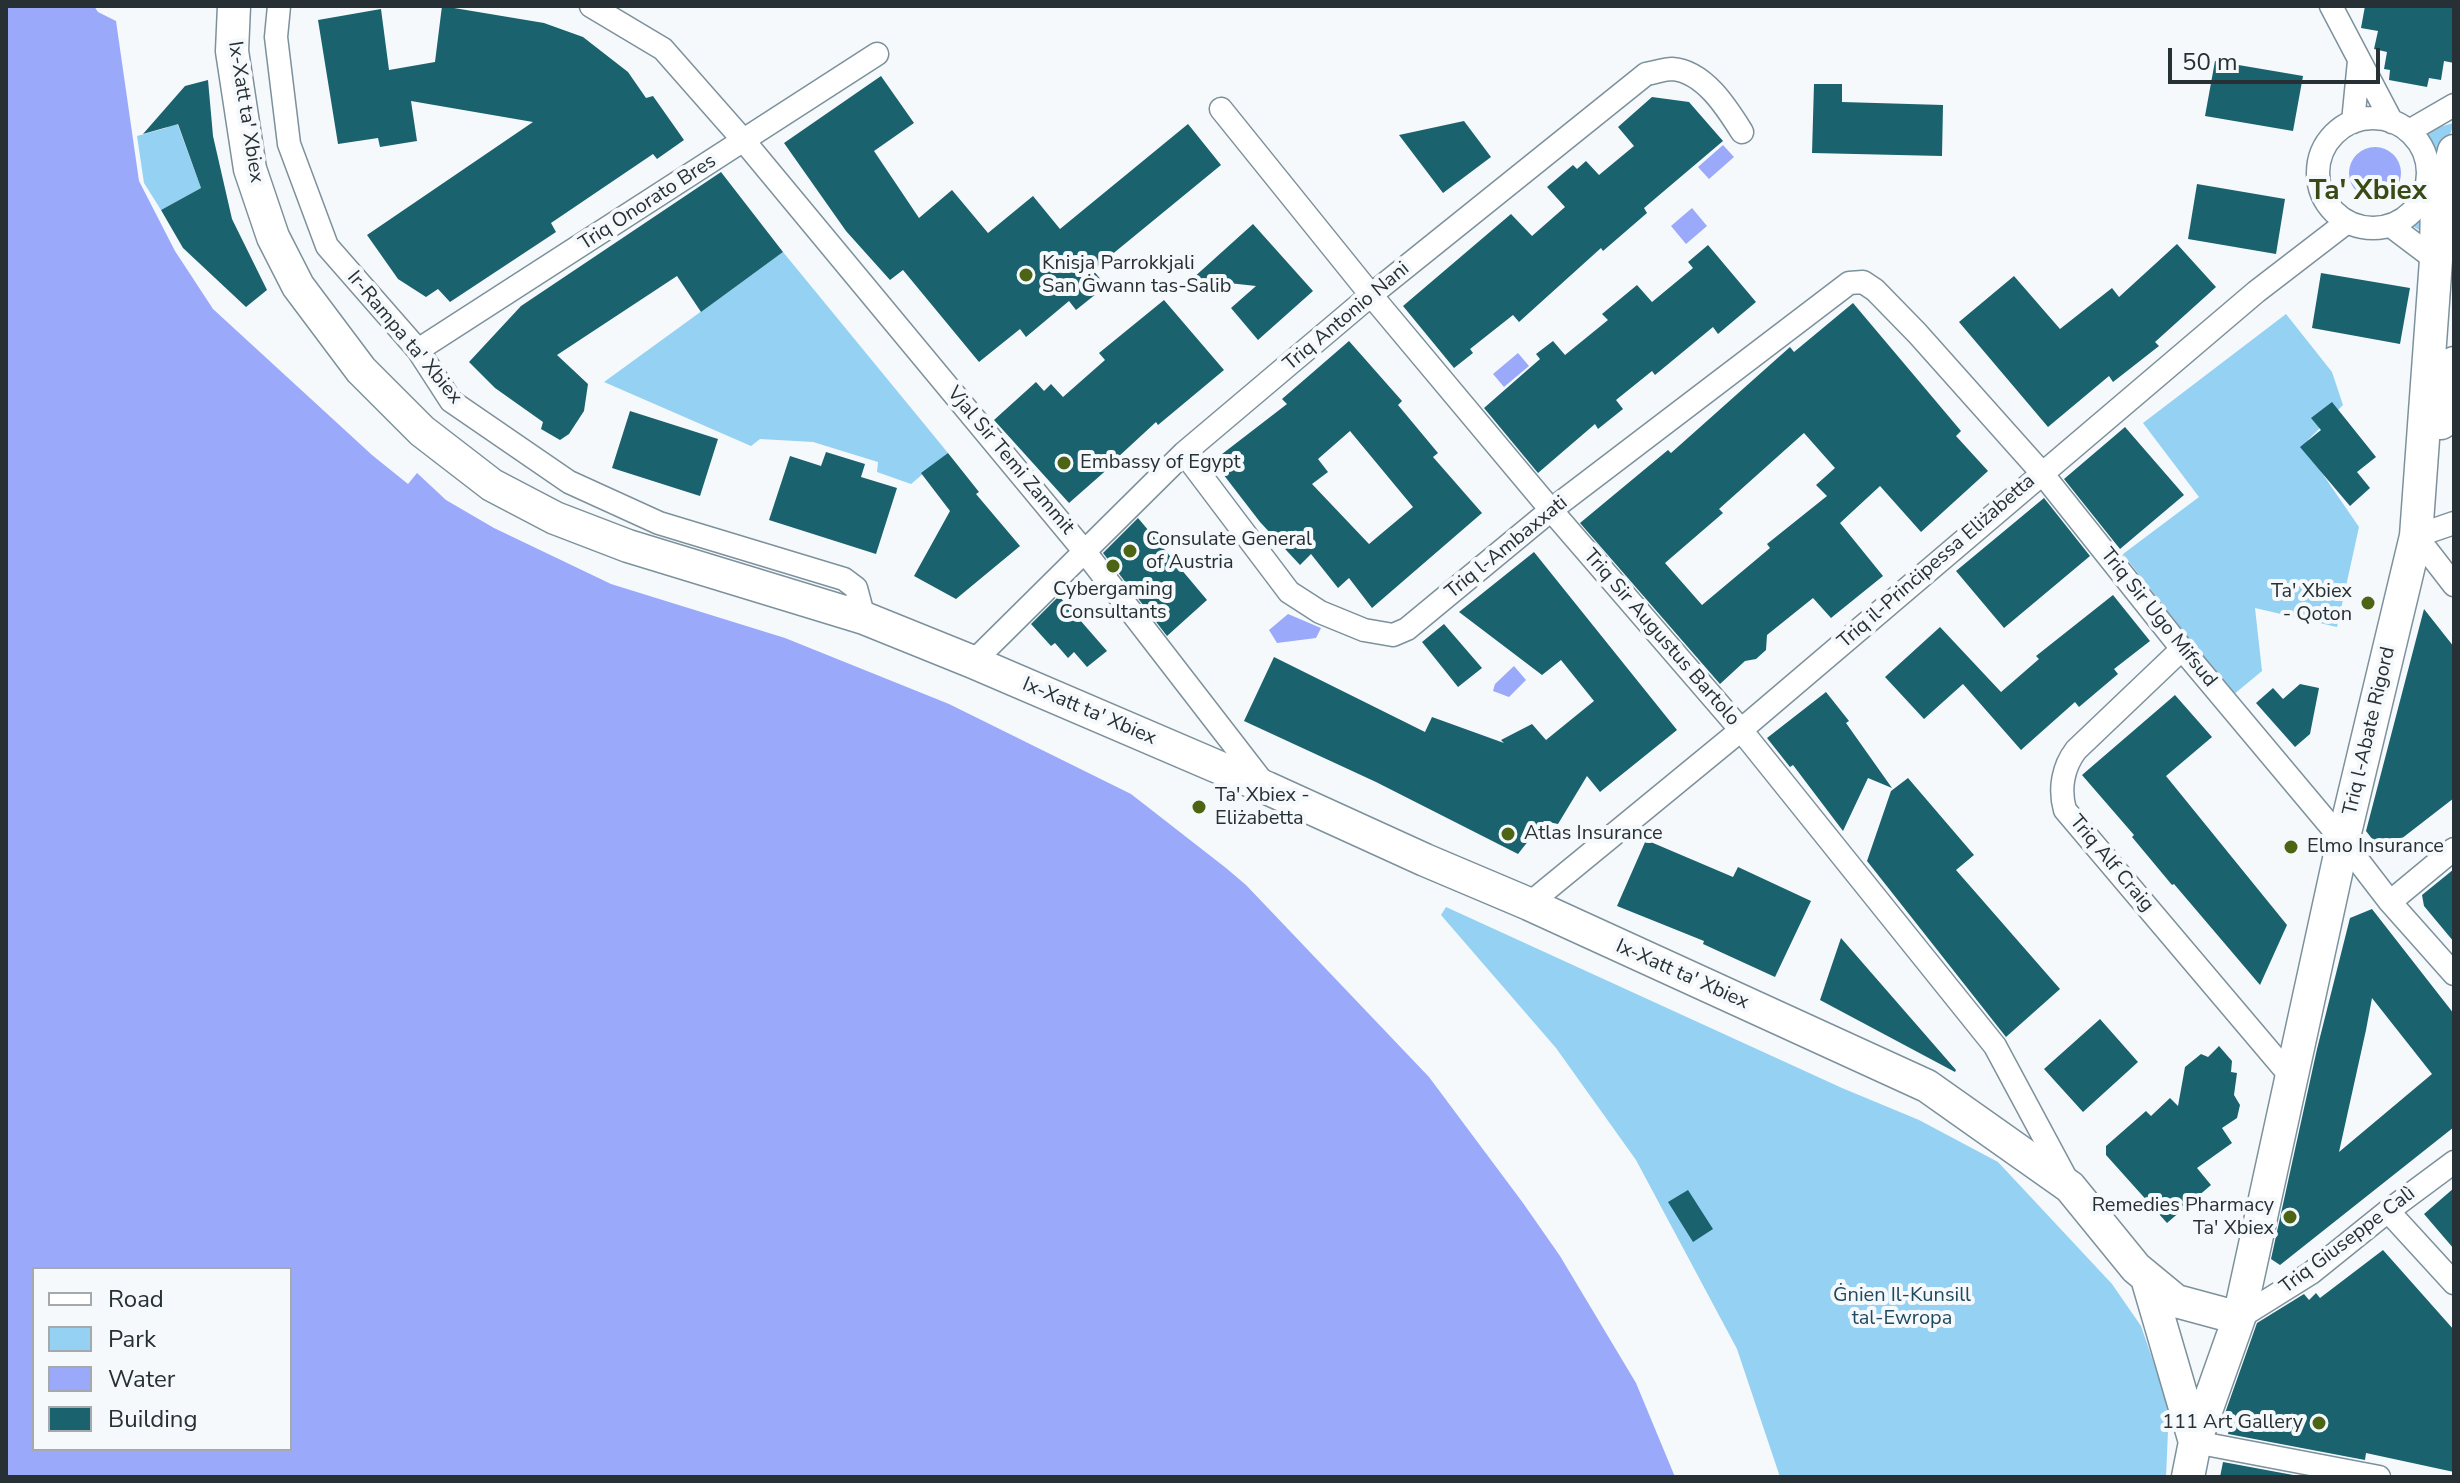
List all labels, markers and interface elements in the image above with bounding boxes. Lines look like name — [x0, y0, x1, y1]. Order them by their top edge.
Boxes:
scale bar — [2172, 32, 2384, 82]
street label: Ix-Xatt ta' Xbiex — [222, 40, 268, 184]
text: 50 m — [2182, 46, 2238, 78]
street label: Triq Onorato Bres — [575, 150, 721, 256]
district label: Ta' Xbiex — [2309, 175, 2427, 209]
place label: Knisja Parrokkjali San Ġwann tas-Salib — [1042, 252, 1231, 299]
street label: Triq Antonio Nani — [1279, 257, 1415, 377]
marker: Knisja Parrokkjali San Ġwann tas-Salib — [1017, 266, 1035, 284]
street label: Ir-Rampa ta' Xbiex — [341, 267, 467, 409]
street label: Vjal Sir Temi Zammit — [941, 382, 1079, 540]
place label: Embassy of Egypt — [1080, 451, 1240, 475]
marker: Embassy of Egypt — [1055, 454, 1073, 472]
street label: Triq il-Prinċipessa Eliżabetta — [1834, 470, 2040, 654]
street label: Triq l-Ambaxxati — [1441, 491, 1573, 605]
place label: Consulate General of Austria — [1146, 528, 1312, 575]
marker: Consulate General of Austria — [1121, 542, 1139, 560]
street label: Triq Sir Ugo Mifsud — [2095, 544, 2221, 692]
street label: Triq Sir Augustus Bartolo — [1578, 545, 1744, 731]
marker: Cybergaming Consultants — [1104, 557, 1122, 575]
place label: Cybergaming Consultants — [1053, 578, 1173, 625]
place label: Ta' Xbiex - Qoton — [2271, 580, 2352, 627]
marker: Ta' Xbiex - Qoton — [2359, 594, 2377, 612]
street label: Triq l-Abate Rigord — [2339, 644, 2401, 818]
street label: Ix-Xatt ta' Xbiex — [1019, 673, 1159, 751]
place label: Ta' Xbiex - Eliżabetta — [1215, 784, 1310, 831]
marker: Ta' Xbiex - Eliżabetta — [1190, 798, 1208, 816]
street label: Triq Alf Craig — [2064, 811, 2158, 917]
place label: Atlas Insurance — [1524, 822, 1663, 846]
marker: Atlas Insurance — [1499, 825, 1517, 843]
place label: Elmo Insurance — [2307, 835, 2444, 859]
marker: Elmo Insurance — [2282, 838, 2300, 856]
street label: Ix-Xatt ta' Xbiex — [1612, 935, 1752, 1015]
street label: Triq Giuseppe Calì — [2276, 1182, 2420, 1300]
place label: Remedies Pharmacy Ta' Xbiex — [2092, 1194, 2274, 1241]
marker: Remedies Pharmacy Ta' Xbiex — [2281, 1208, 2299, 1226]
legend — [32, 1267, 292, 1451]
text: Road — [108, 1283, 164, 1315]
park label: Ġnien Il-Kunsill tal-Ewropa — [1833, 1284, 1971, 1331]
text: Park — [108, 1323, 156, 1355]
text: Water — [108, 1363, 175, 1395]
text: Building — [108, 1403, 198, 1435]
place label: 111 Art Gallery — [2162, 1411, 2303, 1435]
marker: 111 Art Gallery — [2310, 1414, 2328, 1432]

